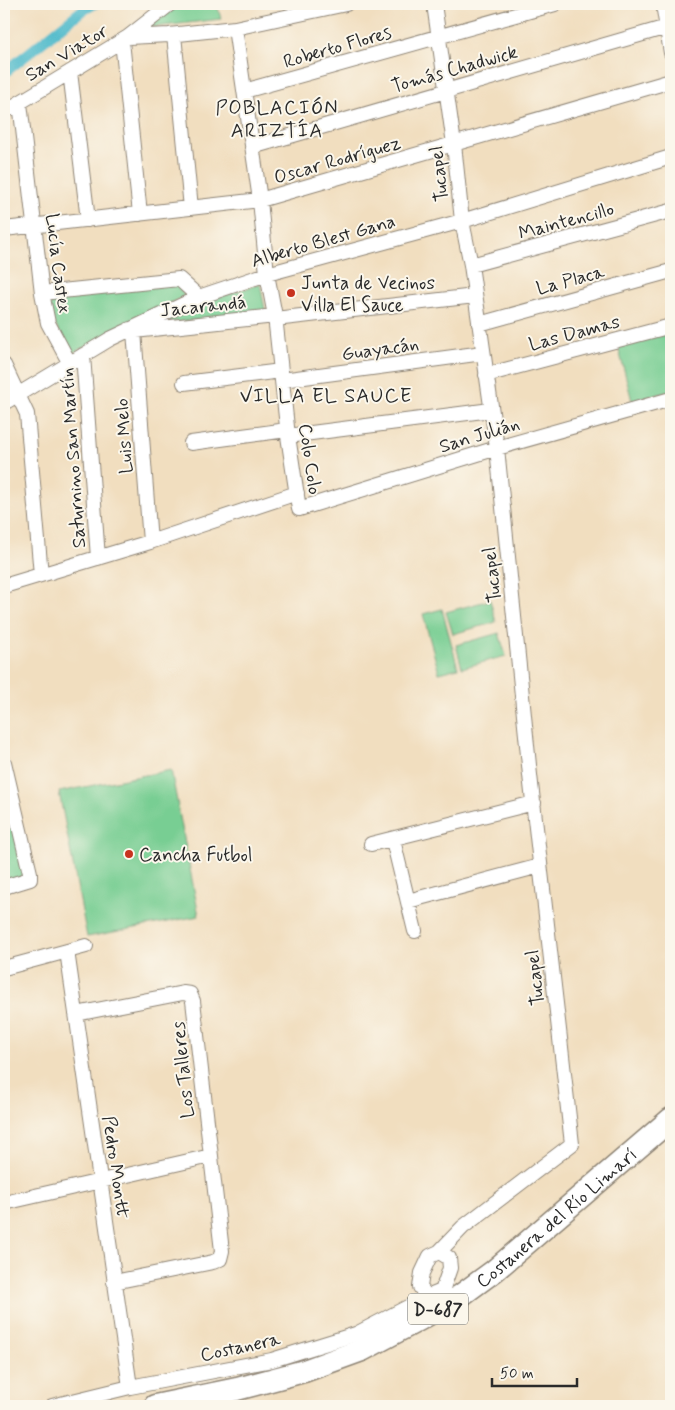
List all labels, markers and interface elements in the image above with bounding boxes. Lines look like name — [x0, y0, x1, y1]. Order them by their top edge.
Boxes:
street label: San Viator — [21, 19, 113, 88]
street label: Roberto Flores — [280, 20, 394, 75]
street label: Tomás Chadwick — [389, 39, 521, 99]
district label: POBLACIÓN ARIZTÍA — [215, 95, 339, 145]
street label: Oscar Rodríguez — [271, 130, 404, 191]
street label: Tucapel — [424, 145, 455, 203]
street label: Maintencillo — [516, 197, 617, 246]
street label: Alberto Blest Gana — [248, 209, 398, 274]
street label: Lucía Castex — [39, 212, 76, 315]
street label: La Placa — [534, 259, 608, 302]
place label: Junta de Vecinos Villa El Sauce — [301, 271, 435, 318]
marker: Junta de Vecinos Villa El Sauce — [285, 287, 297, 299]
street label: Jacarandá — [159, 290, 248, 323]
street label: Las Damas — [526, 309, 623, 358]
street label: Guayacán — [340, 332, 420, 367]
street label: Saturnino San Martín — [55, 367, 92, 549]
district label: VILLA EL SAUCE — [240, 383, 412, 410]
street label: Luis Melo — [109, 397, 140, 474]
street label: San Julián — [436, 411, 523, 459]
street label: Colo Colo — [292, 422, 327, 496]
street label: Tucapel — [477, 546, 508, 604]
place label: Cancha Futbol — [139, 843, 253, 868]
marker: Cancha Futbol — [123, 848, 135, 860]
street label: Tucapel — [520, 949, 551, 1007]
street label: Los Talleres — [166, 1020, 201, 1119]
street label: Pedro Montt — [96, 1114, 135, 1221]
street label: Costanera del Río Limarí — [471, 1143, 643, 1294]
road number: D-687 — [408, 1294, 468, 1325]
street label: Costanera — [198, 1327, 283, 1368]
scale bar — [492, 1355, 578, 1387]
text: 50 m — [500, 1364, 534, 1384]

